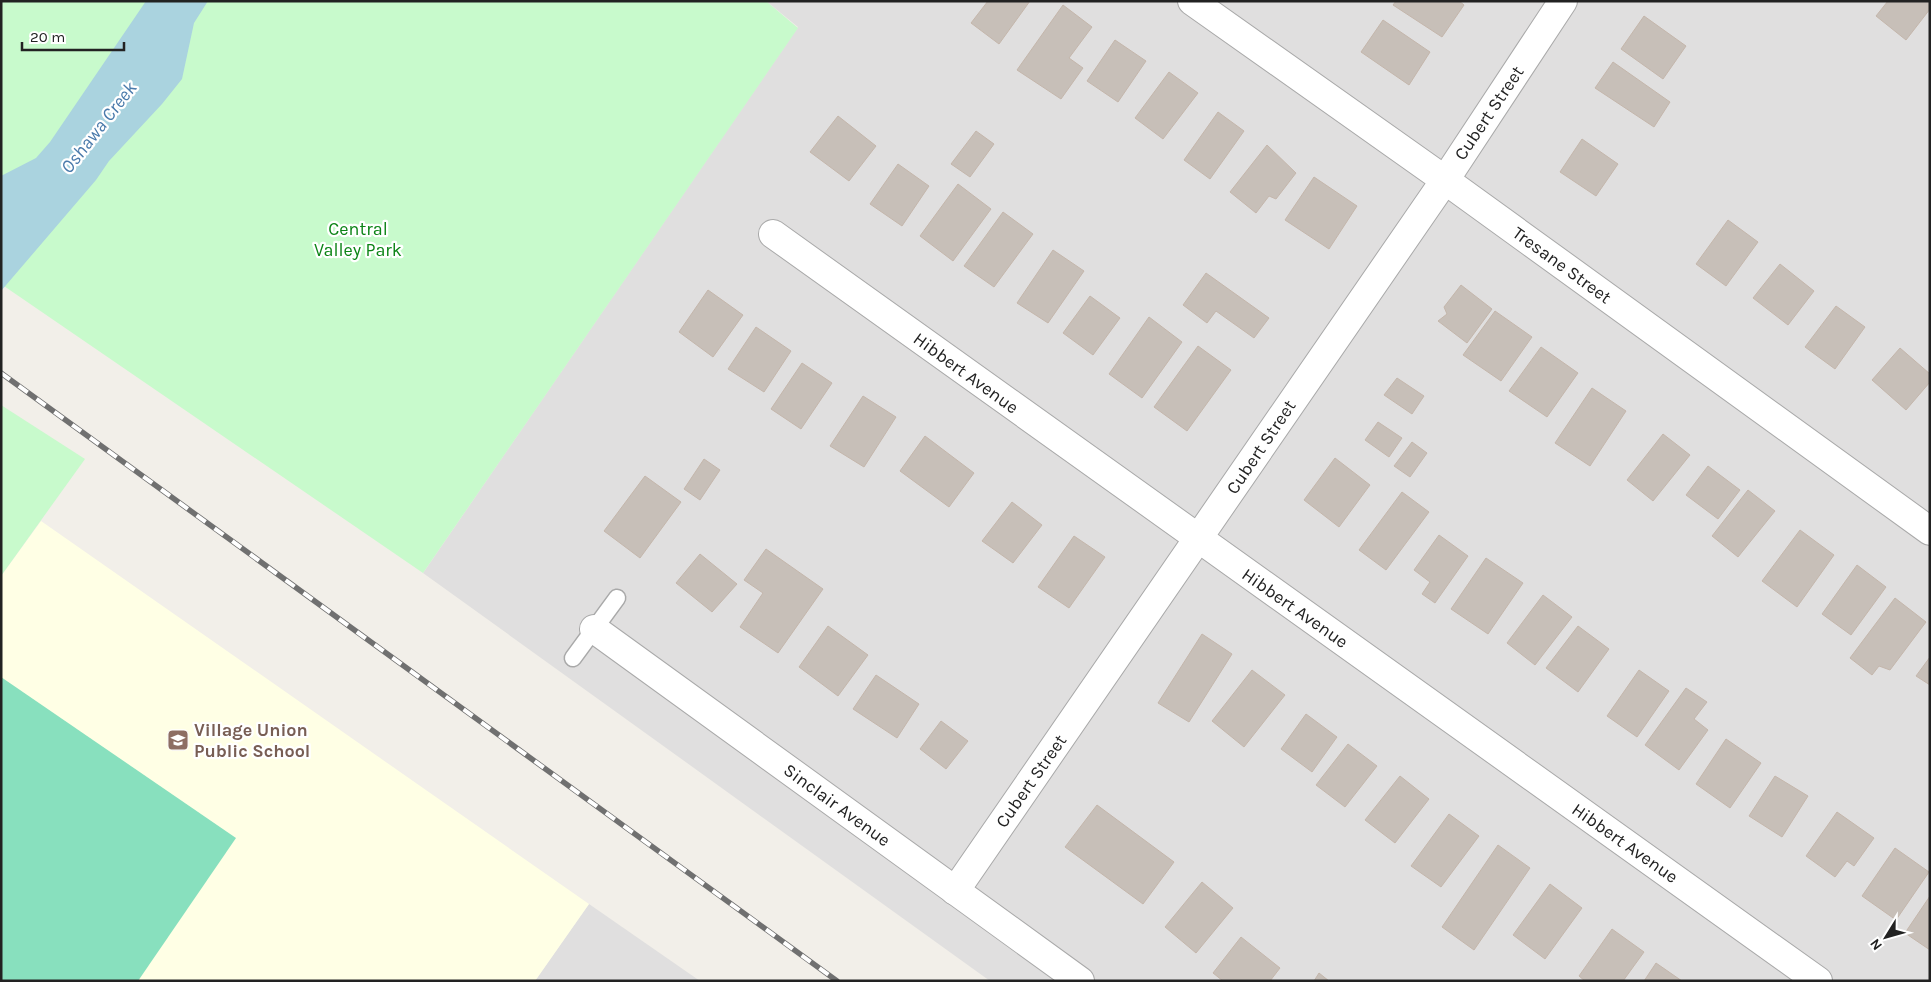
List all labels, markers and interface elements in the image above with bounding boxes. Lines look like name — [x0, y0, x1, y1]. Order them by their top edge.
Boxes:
scale bar — [22, 20, 125, 52]
text: 20 m — [30, 28, 65, 46]
street label: Cubert Street — [1449, 62, 1529, 164]
water label: Oshawa Creek — [56, 77, 142, 178]
park label: Central Valley Park — [314, 218, 402, 261]
street label: Tresane Street — [1508, 222, 1616, 308]
street label: Hibbert Avenue — [909, 327, 1023, 419]
street label: Cubert Street — [1221, 396, 1301, 498]
street label: Hibbert Avenue — [1238, 563, 1352, 653]
place label: Village Union Public School — [194, 719, 310, 762]
school or university icon: Village Union Public School — [166, 728, 190, 752]
street label: Cubert Street — [991, 730, 1071, 832]
street label: Sinclair Avenue — [779, 759, 895, 851]
street label: Hibbert Avenue — [1568, 798, 1682, 888]
north arrow — [1861, 912, 1911, 962]
text: N — [1866, 935, 1886, 954]

